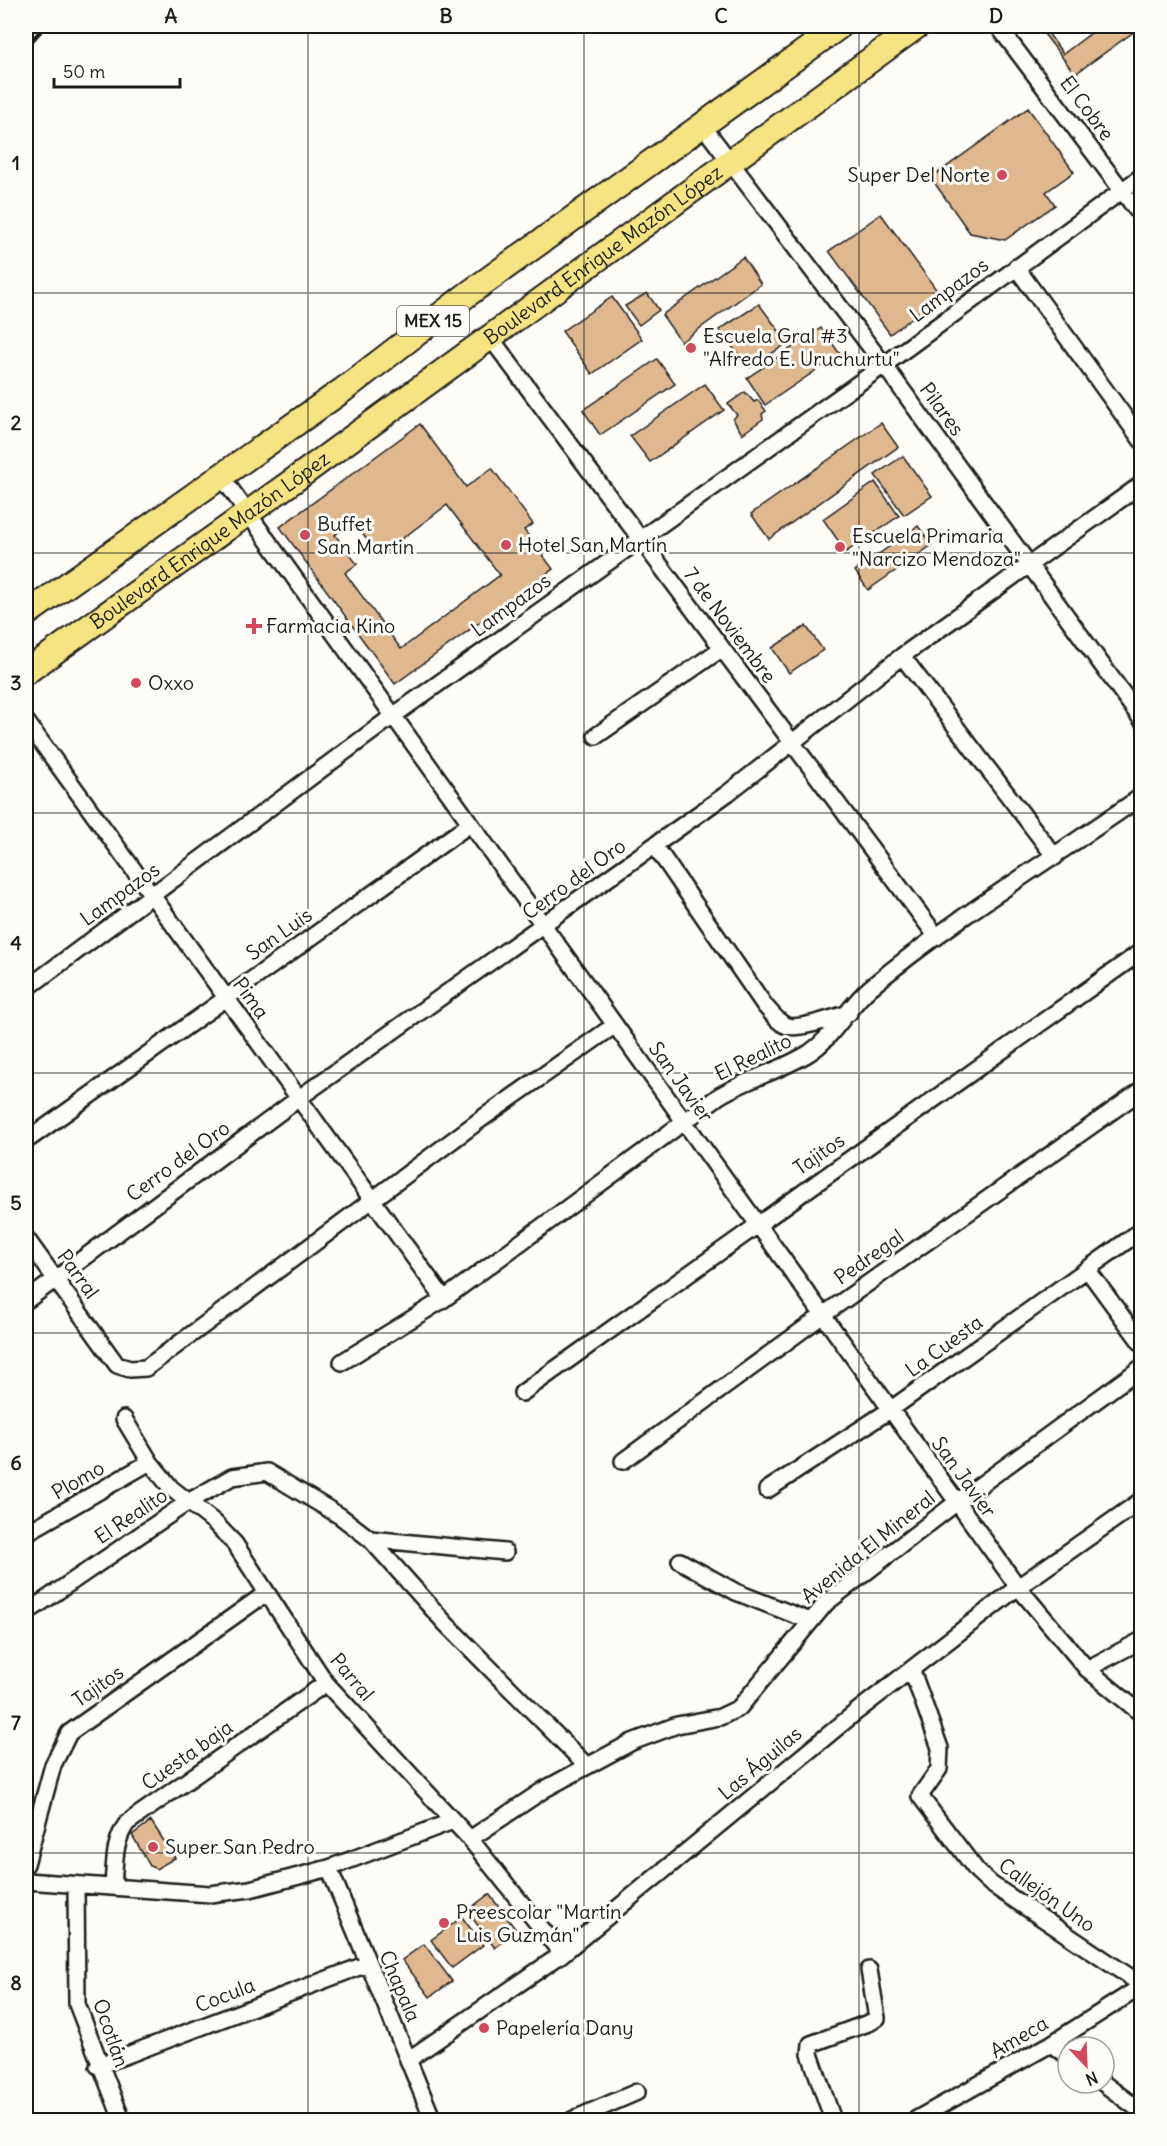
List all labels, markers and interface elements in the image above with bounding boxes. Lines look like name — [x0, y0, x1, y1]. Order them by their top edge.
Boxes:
text: A — [165, 3, 178, 28]
text: B — [439, 3, 453, 28]
text: C — [714, 3, 728, 28]
text: D — [989, 3, 1003, 28]
scale bar — [54, 51, 180, 89]
text: 50 m — [63, 60, 105, 83]
street label: El Cobre — [1055, 70, 1120, 145]
text: 1 — [12, 150, 20, 175]
street label: Boulevard Enrique Mazón López — [479, 159, 727, 350]
place label: Super Del Norte — [848, 162, 990, 187]
marker: Super Del Norte — [995, 168, 1009, 182]
street label: Lampazos — [904, 252, 993, 327]
road number: MEX 15 — [397, 306, 469, 336]
place label: Escuela Gral #3 "Alfredo E. Uruchurtu" — [703, 323, 900, 371]
marker: Escuela Gral #3 "Alfredo E. Uruchurtu" — [684, 341, 698, 355]
street label: Pilares — [915, 377, 970, 440]
text: 2 — [11, 410, 22, 435]
street label: Boulevard Enrique Mazón López — [85, 446, 334, 634]
place label: Buffet San Martin — [317, 511, 414, 559]
place label: Escuela Primaria "Narcizo Mendoza" — [852, 523, 1021, 571]
marker: Buffet San Martin — [298, 528, 312, 542]
place label: Hotel San Martín — [518, 532, 667, 557]
marker: Hotel San Martín — [499, 538, 513, 552]
marker: Escuela Primaria "Narcizo Mendoza" — [833, 540, 847, 554]
street label: 7 de Noviembre — [679, 562, 782, 688]
street label: Lampazos — [466, 567, 555, 642]
place label: Farmacia Kino — [266, 613, 395, 638]
marker: Farmacia Kino — [247, 619, 261, 633]
text: 3 — [10, 670, 22, 695]
place label: Oxxo — [148, 670, 194, 695]
marker: Oxxo — [129, 676, 143, 690]
street label: Cerro del Oro — [517, 833, 630, 925]
street label: Lampazos — [75, 856, 164, 931]
street label: San Luis — [241, 902, 317, 965]
text: 4 — [10, 930, 22, 955]
street label: Pima — [228, 972, 275, 1023]
street label: El Realito — [710, 1027, 795, 1086]
street label: San Javier — [644, 1037, 719, 1127]
street label: Cerro del Oro — [121, 1115, 234, 1207]
street label: Tajitos — [788, 1127, 849, 1180]
text: 5 — [10, 1190, 22, 1215]
street label: Pedregal — [829, 1224, 908, 1290]
street label: Parral — [52, 1244, 105, 1303]
street label: La Cuesta — [900, 1309, 987, 1382]
street label: San Javier — [927, 1432, 1002, 1522]
text: 6 — [10, 1450, 22, 1475]
street label: Plomo — [47, 1455, 108, 1505]
street label: El Realito — [90, 1482, 172, 1549]
street label: Avenida El Mineral — [796, 1485, 940, 1608]
street label: Parral — [325, 1648, 380, 1706]
street label: Tajitos — [67, 1659, 128, 1712]
text: 7 — [11, 1710, 21, 1735]
street label: Cuesta baja — [136, 1714, 237, 1795]
street label: Las Águilas — [713, 1721, 806, 1805]
place label: Super San Pedro — [165, 1834, 315, 1859]
marker: Super San Pedro — [146, 1840, 160, 1854]
street label: Callejón Uno — [994, 1852, 1101, 1937]
place label: Preescolar "Martín Luis Guzmán" — [456, 1899, 622, 1947]
marker: Preescolar "Martín Luis Guzmán" — [437, 1916, 451, 1930]
street label: Chapala — [374, 1946, 427, 2025]
text: 8 — [10, 1970, 22, 1995]
street label: Cocula — [191, 1972, 258, 2017]
street label: Ocotlán — [88, 1995, 135, 2070]
street label: Ameca — [985, 2010, 1052, 2063]
place label: Papelería Dany — [496, 2015, 634, 2040]
marker: Papelería Dany — [477, 2021, 491, 2035]
north arrow — [1056, 2035, 1116, 2095]
text: N — [1083, 2067, 1101, 2090]

